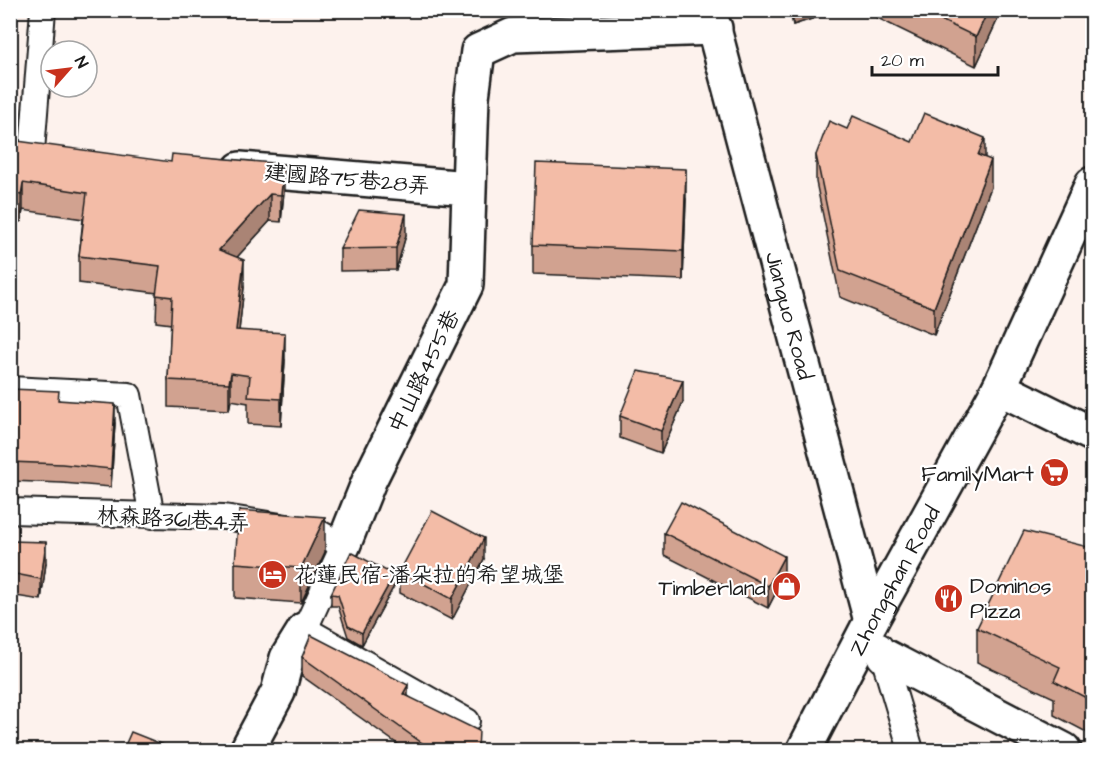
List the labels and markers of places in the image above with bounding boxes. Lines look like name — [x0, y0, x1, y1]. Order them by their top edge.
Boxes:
supermarket icon: FamilyMart — [1039, 457, 1071, 489]
place label: FamilyMart — [921, 459, 1034, 491]
hotel icon: 花蓮民宿-潘朵拉的希望城堡 — [257, 558, 289, 590]
place label: 花蓮民宿-潘朵拉的希望城堡 — [294, 560, 565, 591]
shop icon: Timberland — [771, 571, 803, 603]
place label: Dominos Pizza — [970, 571, 1052, 627]
place label: Timberland — [659, 573, 766, 604]
restaurant icon: Dominos Pizza — [933, 582, 965, 614]

